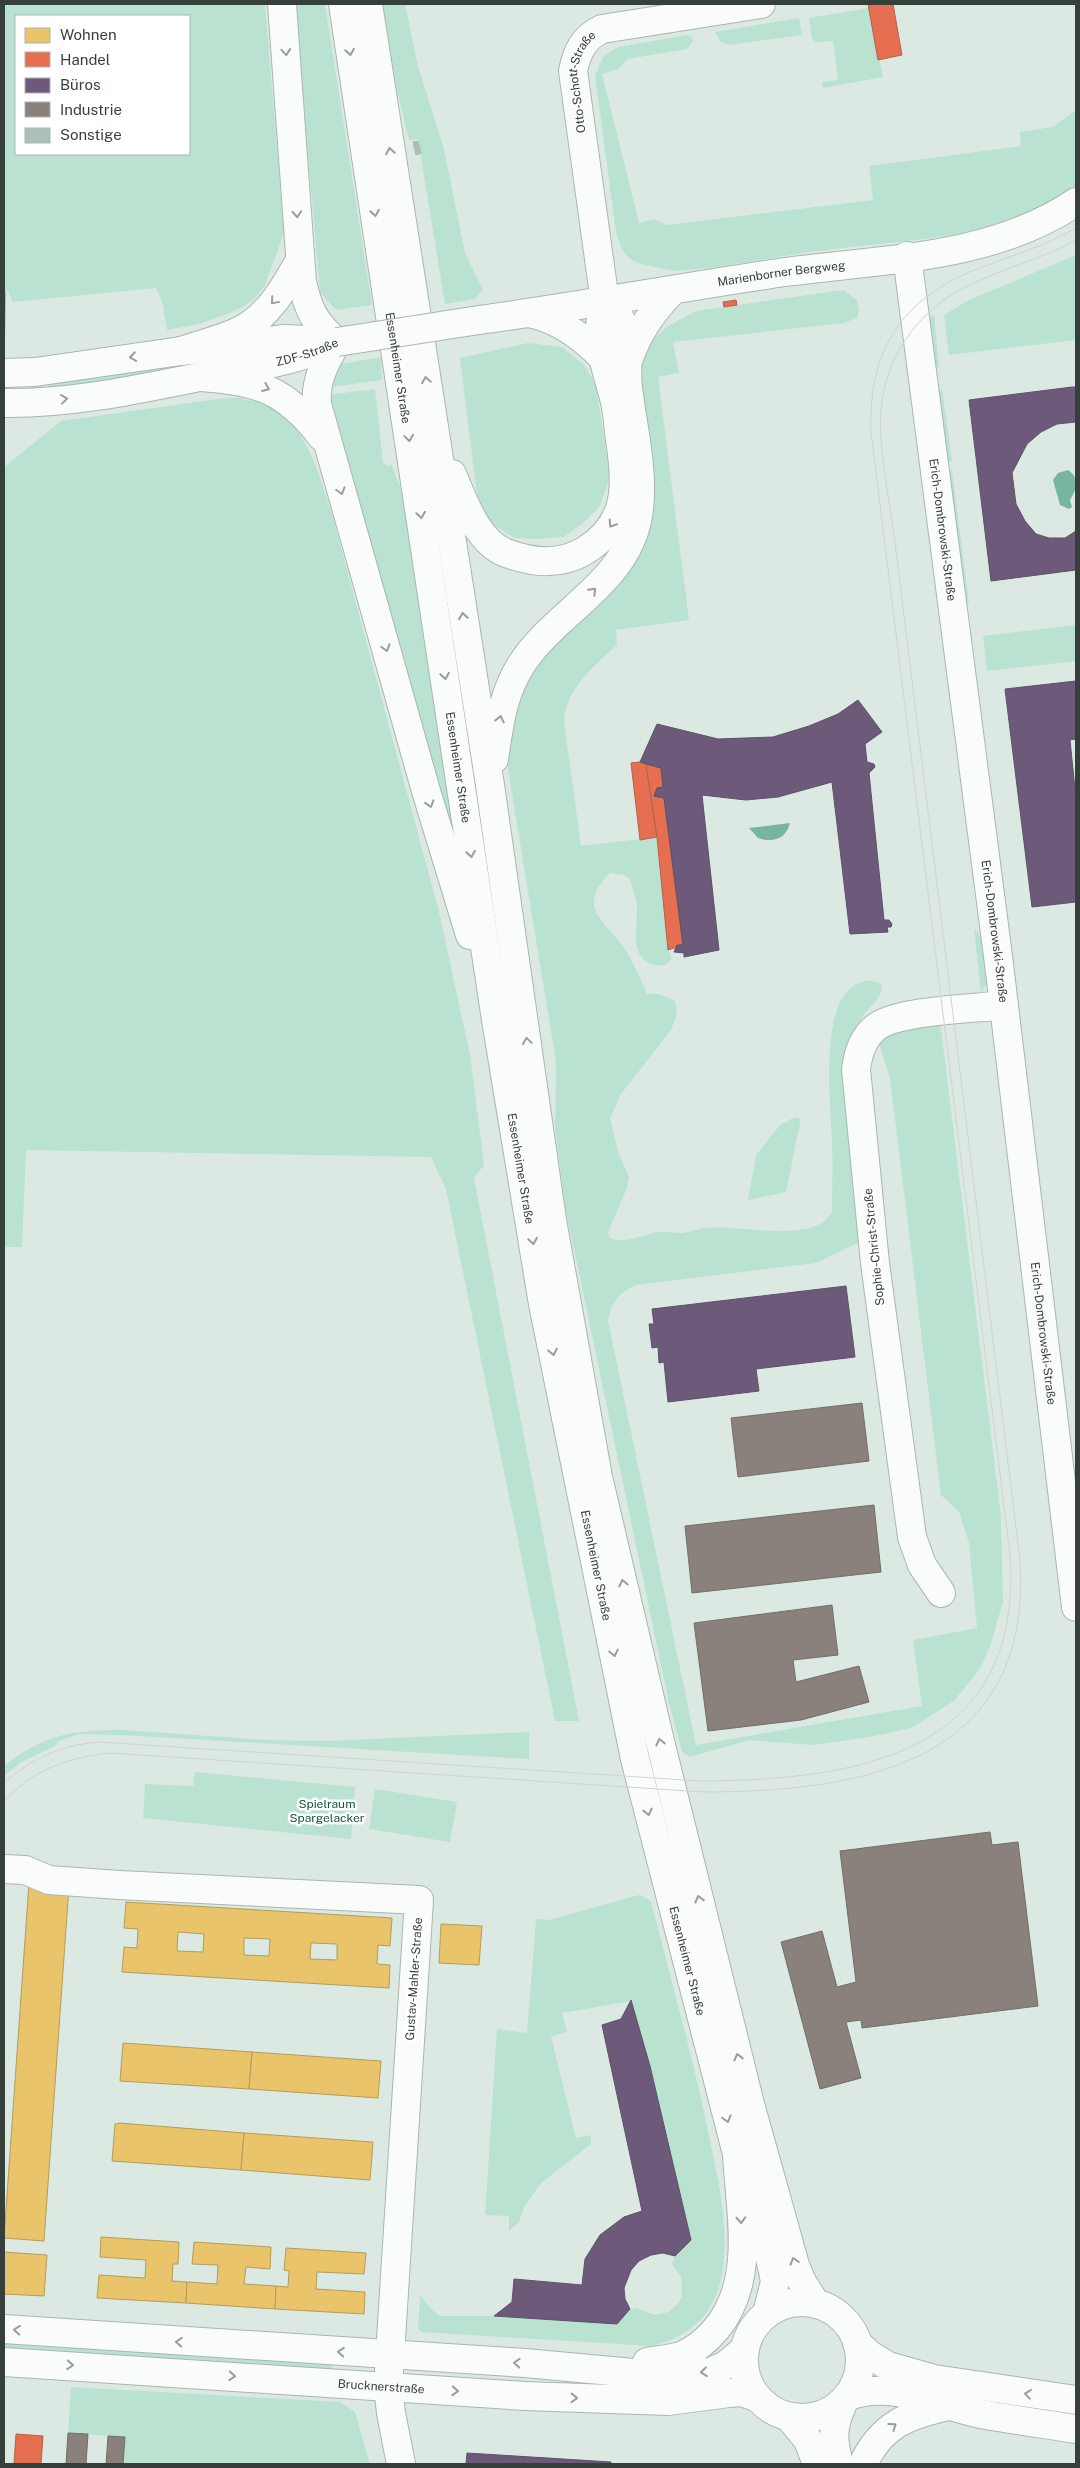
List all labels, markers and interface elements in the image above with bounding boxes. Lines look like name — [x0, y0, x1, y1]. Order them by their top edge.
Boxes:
legend — [15, 15, 190, 155]
text: Wohnen — [60, 26, 117, 43]
street label: Otto-Schott-Straße — [566, 28, 599, 134]
one-way arrow — [345, 48, 355, 56]
one-way arrow — [281, 49, 292, 57]
text: Handel — [60, 51, 110, 68]
text: Büros — [60, 76, 101, 93]
text: Industrie — [60, 101, 122, 118]
text: Sonstige — [60, 126, 122, 143]
one-way arrow — [385, 146, 396, 154]
one-way arrow — [369, 209, 380, 217]
one-way arrow — [292, 211, 303, 219]
street label: Marienborner Bergweg — [716, 258, 846, 289]
one-way arrow — [271, 295, 280, 304]
street label: Essenheimer Straße — [383, 311, 413, 425]
street label: ZDF-Straße — [274, 335, 341, 369]
one-way arrow — [129, 352, 137, 362]
one-way arrow — [422, 376, 432, 385]
one-way arrow — [261, 382, 270, 393]
one-way arrow — [60, 394, 69, 404]
one-way arrow — [404, 433, 414, 442]
street label: Erich-Dombrowski-Straße — [926, 458, 959, 602]
one-way arrow — [336, 487, 346, 495]
one-way arrow — [415, 512, 426, 520]
one-way arrow — [609, 519, 618, 528]
one-way arrow — [587, 588, 596, 597]
one-way arrow — [459, 611, 469, 620]
one-way arrow — [380, 643, 390, 651]
one-way arrow — [439, 672, 450, 680]
street label: Essenheimer Straße — [443, 711, 473, 824]
one-way arrow — [495, 715, 505, 724]
one-way arrow — [425, 799, 435, 808]
one-way arrow — [466, 850, 476, 858]
street label: Erich-Dombrowski-Straße — [979, 859, 1011, 1004]
one-way arrow — [522, 1036, 533, 1044]
street label: Essenheimer Straße — [505, 1112, 537, 1225]
street label: Sophie-Christ-Straße — [861, 1187, 887, 1307]
one-way arrow — [527, 1237, 537, 1245]
street label: Erich-Dombrowski-Straße — [1028, 1261, 1059, 1406]
one-way arrow — [547, 1348, 557, 1357]
street label: Essenheimer Straße — [578, 1509, 614, 1622]
one-way arrow — [618, 1579, 629, 1588]
one-way arrow — [608, 1649, 619, 1658]
one-way arrow — [655, 1737, 666, 1746]
park label: Spielraum Spargelacker — [290, 1797, 365, 1825]
one-way arrow — [642, 1808, 653, 1817]
one-way arrow — [694, 1895, 705, 1904]
street label: Essenheimer Straße — [666, 1905, 708, 2017]
street label: Gustav-Mahler-Straße — [403, 1917, 425, 2041]
one-way arrow — [733, 2053, 744, 2062]
one-way arrow — [722, 2114, 732, 2122]
one-way arrow — [735, 2216, 746, 2224]
one-way arrow — [789, 2257, 799, 2266]
one-way arrow — [13, 2325, 21, 2336]
one-way arrow — [175, 2336, 183, 2347]
one-way arrow — [337, 2347, 345, 2358]
one-way arrow — [513, 2358, 521, 2369]
one-way arrow — [66, 2360, 74, 2371]
one-way arrow — [699, 2366, 707, 2377]
one-way arrow — [228, 2370, 236, 2381]
street label: Brucknerstraße — [337, 2377, 425, 2396]
one-way arrow — [451, 2385, 459, 2396]
one-way arrow — [1024, 2389, 1032, 2400]
one-way arrow — [570, 2393, 578, 2403]
one-way arrow — [887, 2423, 897, 2432]

